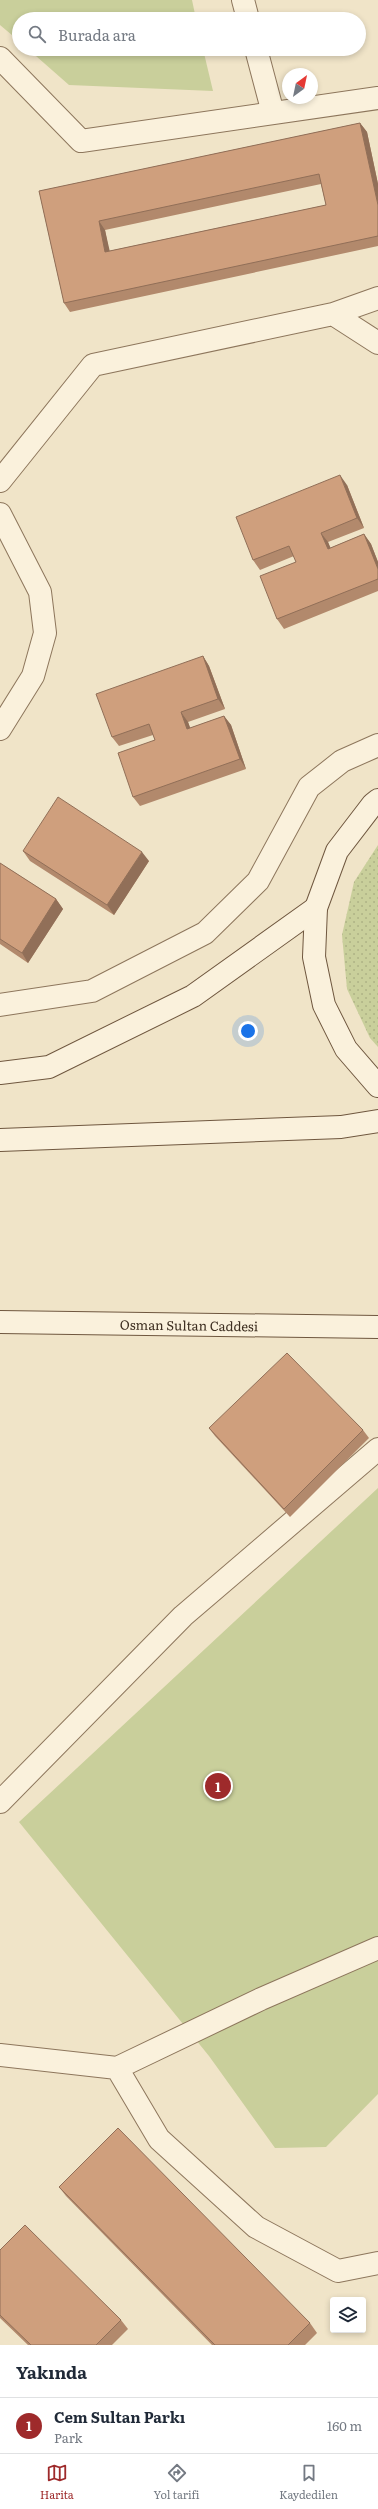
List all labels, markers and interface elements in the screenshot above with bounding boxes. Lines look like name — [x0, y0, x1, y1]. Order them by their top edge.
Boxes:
search box — [12, 12, 366, 56]
icon: search — [26, 23, 48, 45]
text: Burada ara — [58, 23, 136, 46]
north arrow — [282, 68, 318, 104]
your location — [238, 1021, 258, 1041]
street label: Osman Sultan Caddesi — [120, 1314, 259, 1335]
pin: 1 — [205, 1771, 231, 1801]
map controls — [330, 2297, 366, 2333]
button: layers — [330, 2297, 366, 2333]
text: Yakında — [16, 2359, 87, 2384]
text: Cem Sultan Parkı — [54, 2405, 185, 2428]
text: 1 — [26, 2416, 32, 2435]
text: 160 m — [327, 2416, 362, 2435]
text: Park — [54, 2428, 83, 2447]
tab: Harita — [40, 2462, 74, 2502]
tab: Yol tarifi — [154, 2462, 200, 2502]
tab: Kaydedilen — [279, 2462, 338, 2502]

